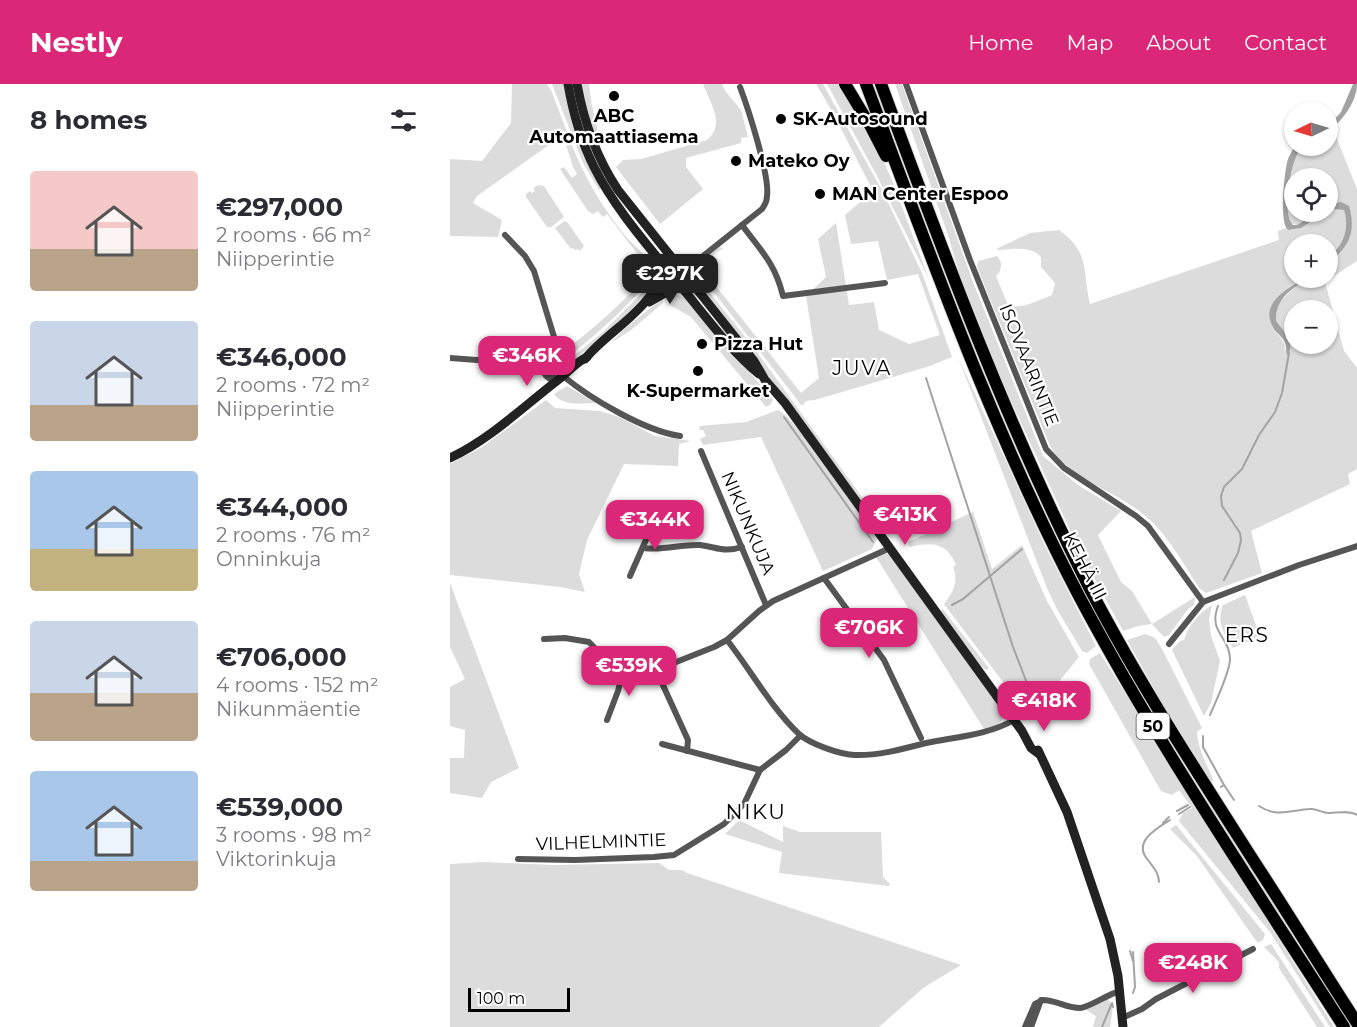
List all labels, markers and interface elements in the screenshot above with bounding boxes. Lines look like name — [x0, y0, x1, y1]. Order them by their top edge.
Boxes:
text: Nestly — [30, 25, 123, 59]
text: Home — [968, 30, 1033, 55]
text: Map — [1066, 30, 1113, 55]
text: About — [1146, 30, 1211, 55]
text: Contact — [1244, 30, 1327, 55]
marker: ABC Automaattiasema — [607, 89, 621, 103]
north arrow — [1284, 102, 1338, 156]
map controls — [1284, 102, 1338, 354]
text: 8 homes — [30, 104, 147, 136]
icon: filters — [387, 104, 420, 137]
place label: ABC Automaattiasema — [528, 105, 699, 148]
place label: SK-Autosound — [793, 108, 928, 130]
marker: SK-Autosound — [774, 112, 788, 126]
place label: Mateko Oy — [748, 150, 850, 172]
marker: Mateko Oy — [729, 154, 743, 168]
button: locate — [1284, 168, 1338, 222]
place label: MAN Center Espoo — [832, 183, 1009, 205]
marker: MAN Center Espoo — [813, 187, 827, 201]
text: €297,000 — [216, 191, 343, 223]
icon: home — [78, 195, 150, 267]
text: 2 rooms · 66 m² — [216, 223, 371, 247]
button: + — [1284, 234, 1338, 288]
text: Niipperintie — [216, 247, 335, 271]
pin: €297K — [628, 254, 712, 305]
text: €297K — [636, 261, 704, 285]
button: − — [1284, 300, 1338, 354]
street label: ISOVAARINTIE — [994, 301, 1064, 429]
place label: Pizza Hut — [714, 333, 803, 355]
pin: €346K — [485, 336, 569, 387]
marker: Pizza Hut — [695, 337, 709, 351]
text: €346,000 — [216, 341, 347, 373]
text: €346K — [492, 343, 562, 367]
icon: home — [78, 345, 150, 417]
district label: JUVA — [831, 356, 892, 380]
marker: K-Supermarket — [691, 364, 705, 378]
text: 2 rooms · 72 m² — [216, 373, 370, 397]
place label: K-Supermarket — [627, 380, 770, 402]
text: Niipperintie — [216, 397, 335, 421]
street label: NIKUNKUJA — [716, 468, 780, 578]
text: €344,000 — [216, 491, 348, 523]
icon: home — [78, 495, 150, 567]
pin: €413K — [863, 495, 947, 546]
pin: €344K — [613, 500, 697, 551]
text: €413K — [873, 502, 937, 526]
text: €344K — [620, 507, 690, 531]
text: 2 rooms · 76 m² — [216, 523, 371, 547]
street label: KEHÄ III — [1059, 528, 1111, 604]
text: Onninkuja — [216, 547, 321, 571]
pin: €706K — [827, 608, 911, 659]
text: €706K — [834, 615, 904, 639]
district label: ERS — [1225, 623, 1269, 647]
text: €706,000 — [216, 641, 347, 673]
icon: home — [78, 645, 150, 717]
pin: €539K — [587, 646, 671, 697]
text: €539K — [595, 653, 663, 677]
text: 4 rooms · 152 m² — [216, 673, 379, 697]
pin: €418K — [1002, 681, 1086, 732]
text: €418K — [1011, 688, 1077, 712]
text: Nikunmäentie — [216, 697, 361, 721]
road number: 50 — [1136, 713, 1170, 739]
text: €539,000 — [216, 791, 343, 823]
icon: home — [78, 795, 150, 867]
district label: NIKU — [726, 799, 786, 824]
text: 3 rooms · 98 m² — [216, 823, 372, 847]
street label: VILHELMINTIE — [535, 829, 667, 855]
text: Viktorinkuja — [216, 847, 336, 871]
pin: €248K — [1151, 943, 1235, 994]
text: €248K — [1158, 950, 1228, 974]
scale bar — [468, 985, 570, 1012]
text: 100 m — [477, 989, 525, 1008]

